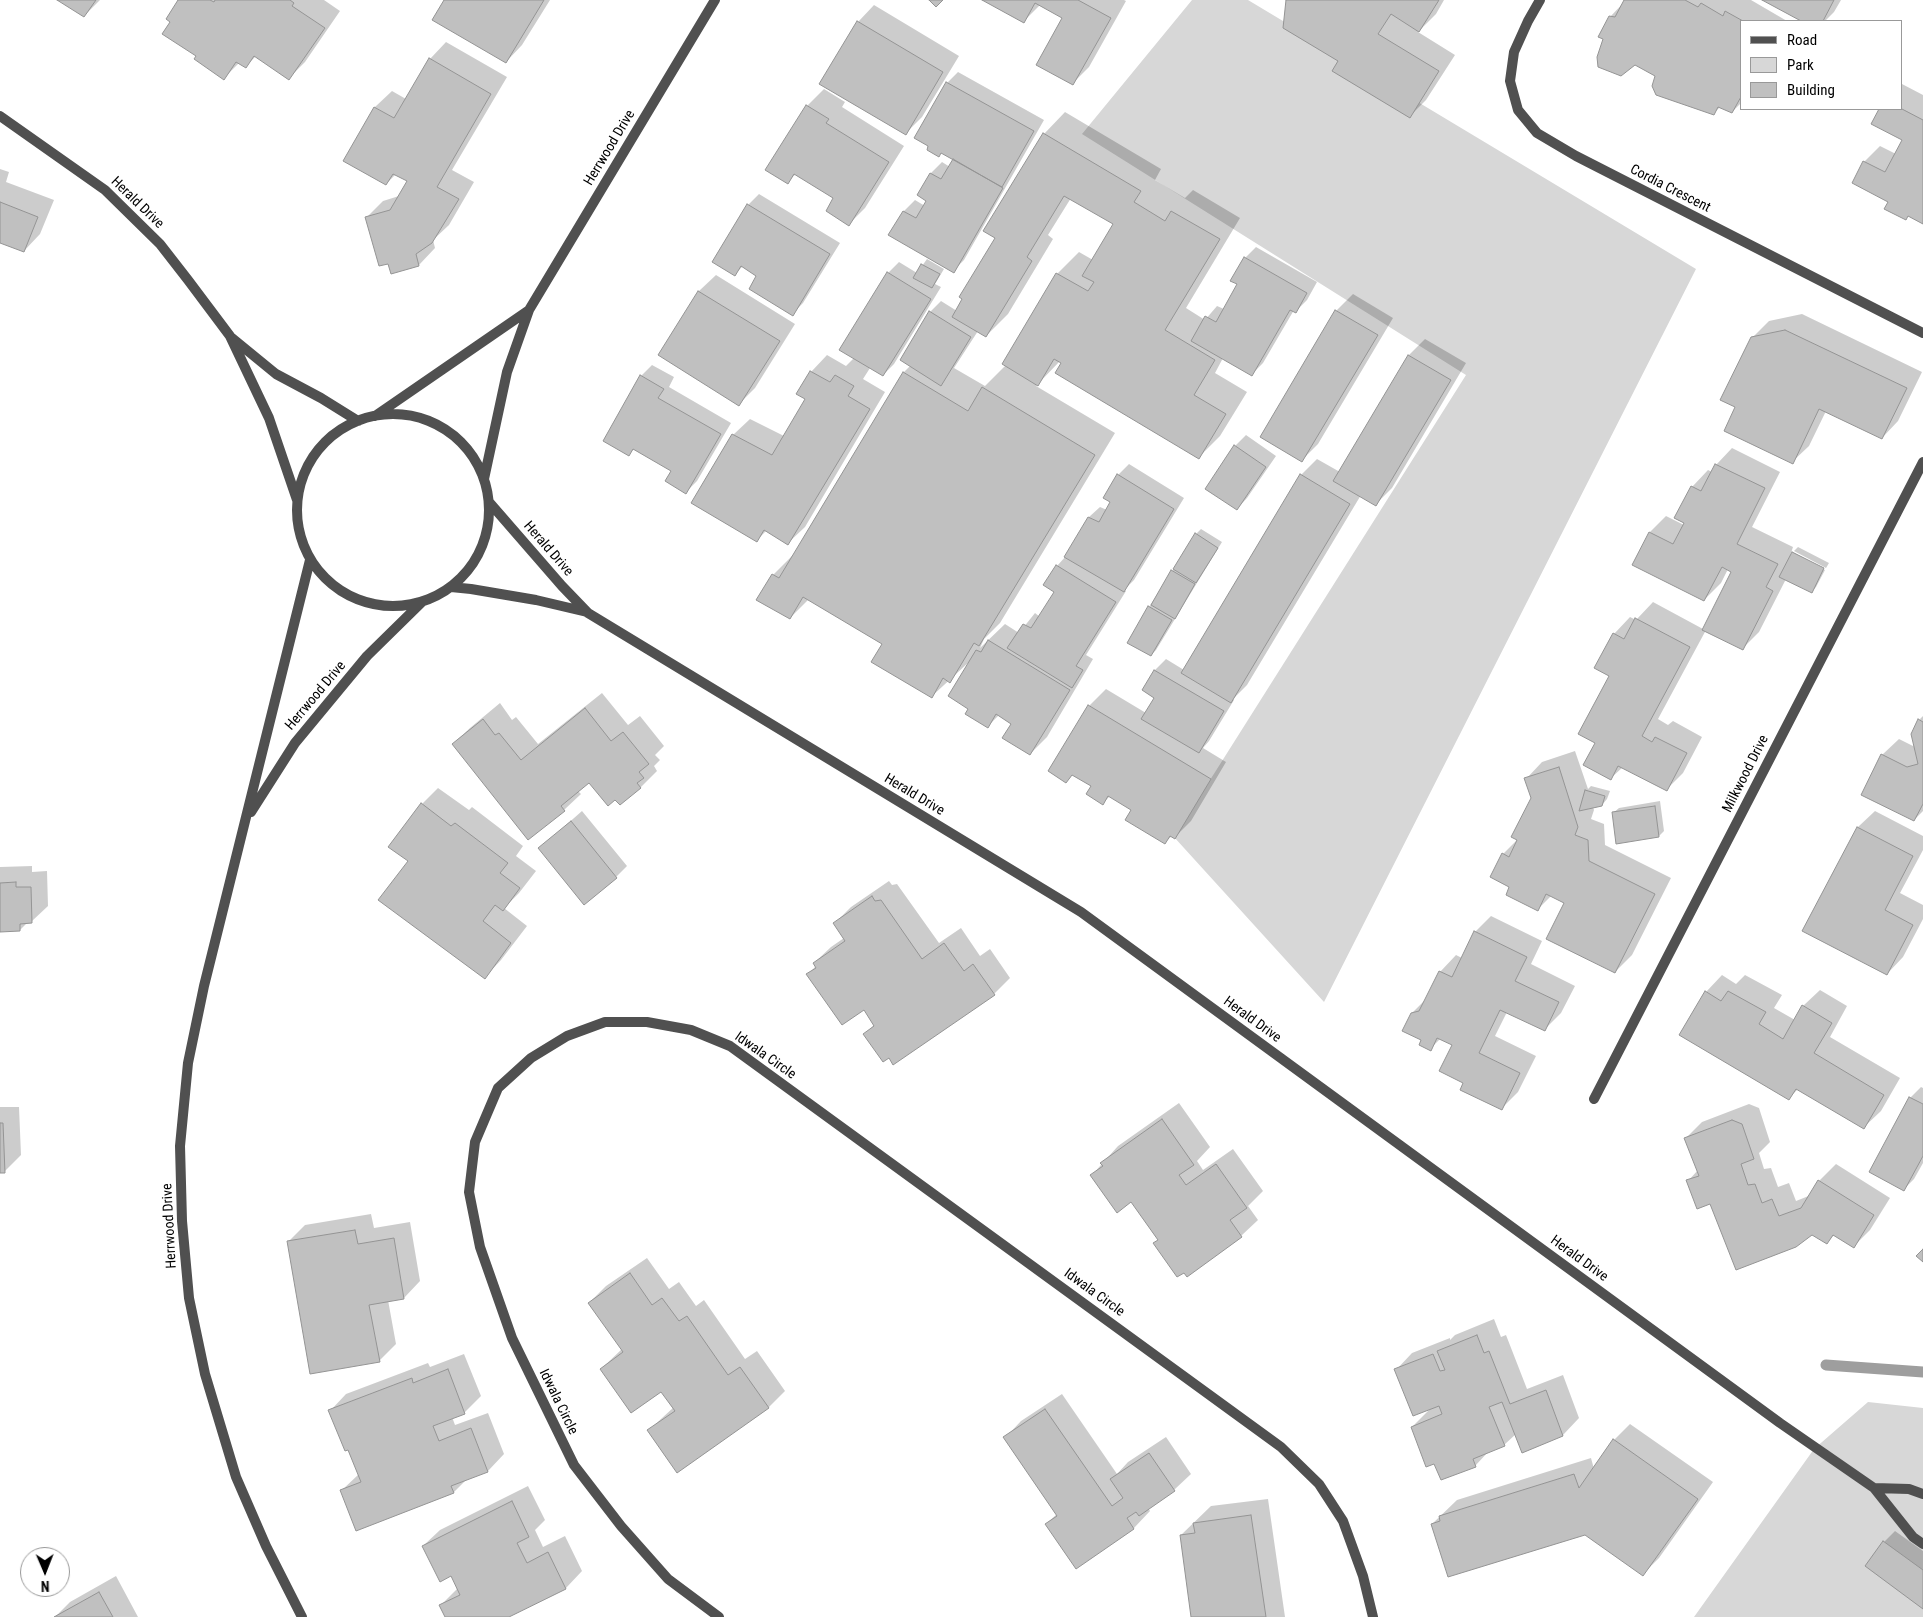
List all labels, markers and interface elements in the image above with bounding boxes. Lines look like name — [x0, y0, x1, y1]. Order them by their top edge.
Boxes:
legend — [1740, 20, 1903, 110]
text: Road — [1787, 31, 1817, 49]
text: Park — [1787, 56, 1814, 74]
text: Building — [1787, 81, 1835, 99]
street label: Herrwood Drive — [581, 107, 639, 189]
street label: Cordia Crescent — [1627, 162, 1713, 216]
street label: Herald Drive — [107, 174, 167, 232]
street label: Herald Drive — [520, 518, 576, 580]
street label: Herrwood Drive — [282, 658, 350, 734]
street label: Milkwood Drive — [1719, 733, 1773, 815]
street label: Herald Drive — [881, 770, 947, 820]
street label: Herald Drive — [1220, 993, 1284, 1047]
street label: Idwala Circle — [731, 1029, 799, 1083]
street label: Herrwood Drive — [159, 1183, 181, 1269]
street label: Herald Drive — [1547, 1232, 1611, 1286]
street label: Idwala Circle — [1060, 1265, 1128, 1321]
street label: Idwala Circle — [535, 1366, 581, 1438]
north arrow — [20, 1547, 70, 1597]
text: N — [41, 1578, 50, 1594]

